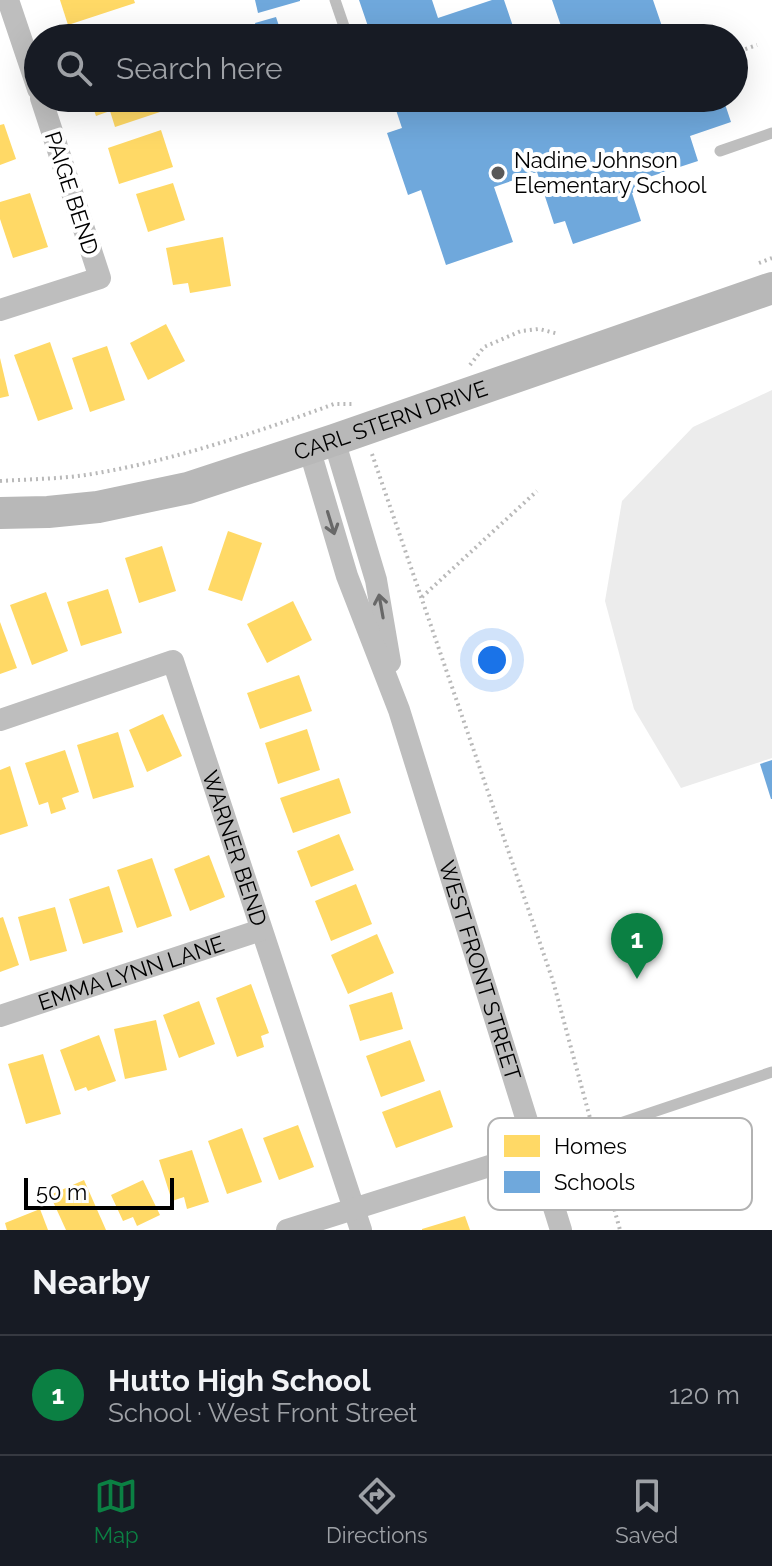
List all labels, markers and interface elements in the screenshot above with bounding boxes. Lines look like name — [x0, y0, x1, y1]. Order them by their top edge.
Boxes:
search box — [24, 24, 748, 112]
icon: search — [52, 46, 96, 90]
text: Search here — [116, 51, 283, 86]
street label: PAIGE BEND — [40, 128, 104, 258]
place label: Nadine Johnson Elementary School — [514, 147, 707, 198]
marker: Nadine Johnson Elementary School — [489, 164, 507, 182]
street label: CARL STERN DRIVE — [291, 375, 491, 465]
one-way arrow — [325, 510, 339, 535]
one-way arrow — [372, 594, 387, 619]
your location — [472, 640, 512, 680]
street label: WARNER BEND — [197, 767, 273, 929]
street label: WEST FRONT STREET — [434, 857, 527, 1084]
pin: 1 — [611, 913, 663, 979]
street label: EMMA LYNN LANE — [35, 930, 227, 1016]
legend — [488, 1118, 752, 1210]
text: Homes — [554, 1133, 627, 1159]
text: Schools — [554, 1169, 635, 1195]
scale bar — [24, 1174, 174, 1210]
text: 50 m — [36, 1179, 87, 1205]
text: Nearby — [32, 1262, 150, 1302]
text: Hutto High School — [108, 1363, 371, 1398]
text: 1 — [52, 1380, 64, 1410]
text: 120 m — [669, 1380, 740, 1410]
text: School · West Front Street — [108, 1398, 417, 1428]
tab: Map — [94, 1474, 139, 1548]
tab: Directions — [326, 1474, 428, 1548]
tab: Saved — [615, 1474, 678, 1548]

